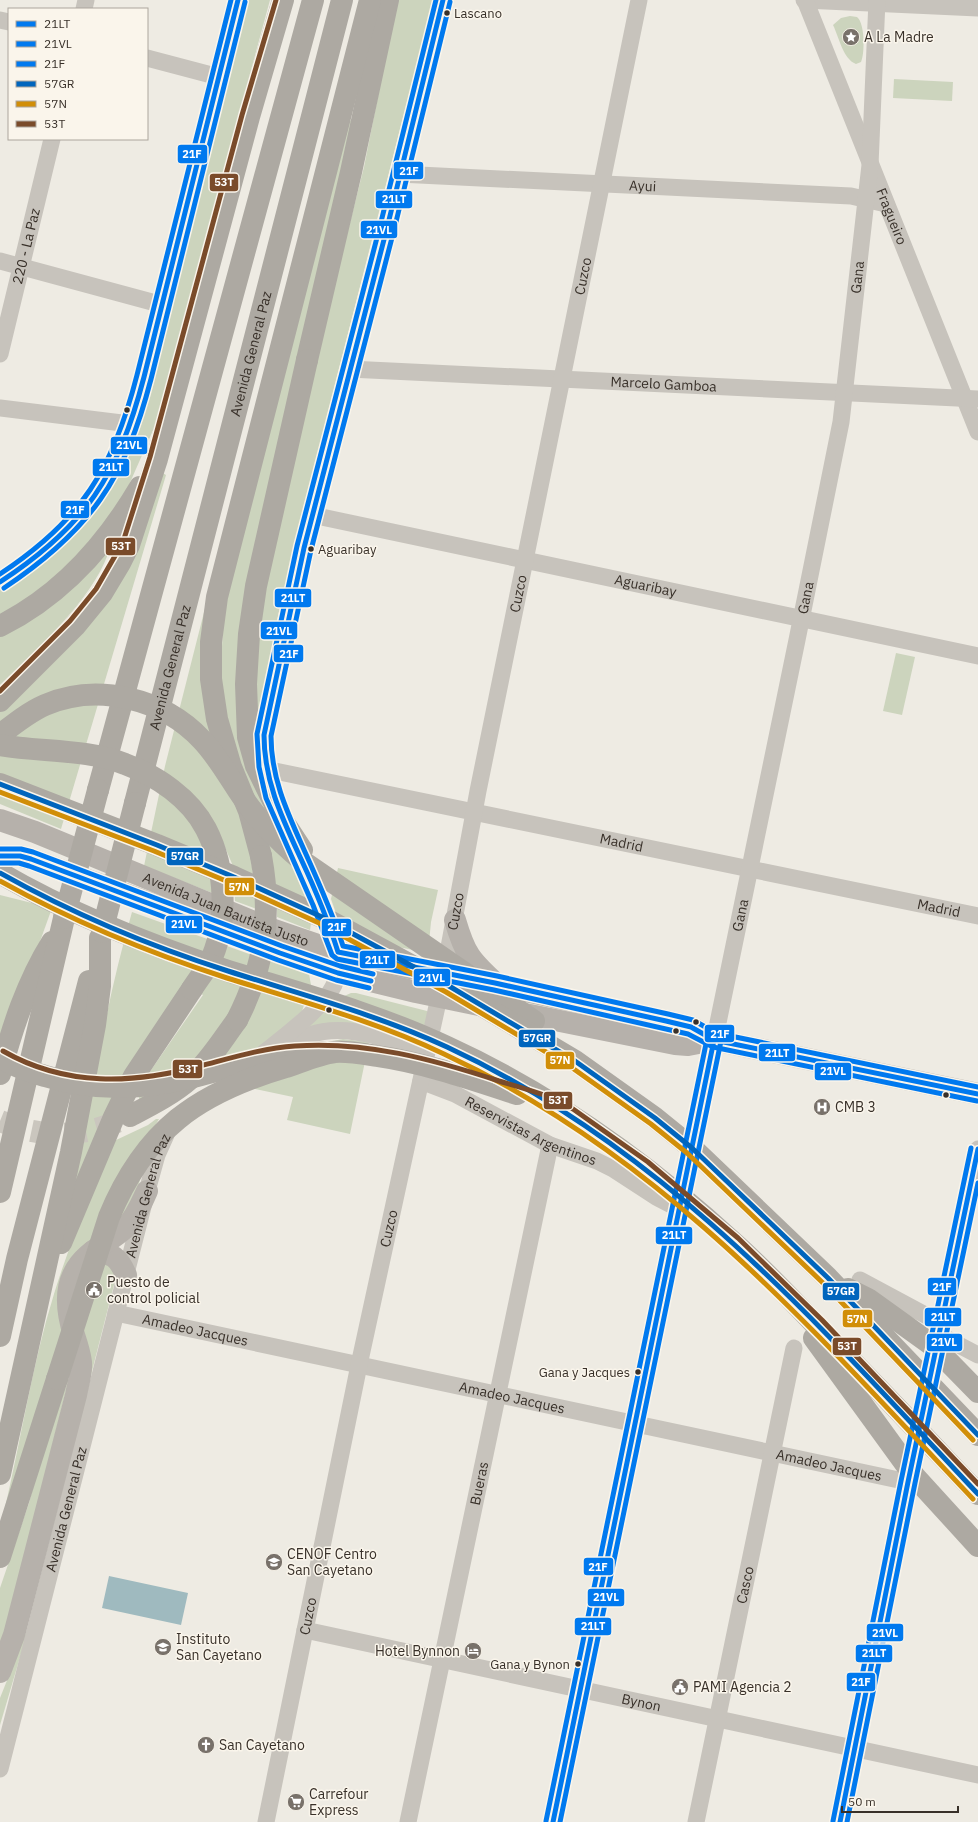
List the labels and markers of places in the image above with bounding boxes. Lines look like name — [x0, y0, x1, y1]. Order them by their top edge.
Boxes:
place label: Lascano — [454, 5, 502, 22]
marker: Lascano — [442, 8, 452, 18]
place icon: A La Madre — [841, 27, 861, 47]
place label: A La Madre — [864, 28, 934, 46]
unlabelled marker — [122, 405, 132, 415]
place label: Aguaribay — [318, 541, 377, 558]
marker: Aguaribay — [306, 544, 316, 554]
unlabelled marker — [324, 1005, 334, 1015]
unlabelled marker — [691, 1017, 701, 1027]
unlabelled marker — [671, 1026, 681, 1036]
unlabelled marker — [941, 1090, 951, 1100]
hospital icon: CMB 3 — [812, 1097, 832, 1117]
place label: CMB 3 — [835, 1098, 876, 1116]
place label: Puesto de control policial — [107, 1273, 200, 1307]
public building icon: Puesto de control policial — [84, 1280, 104, 1300]
place label: Gana y Jacques — [539, 1364, 630, 1381]
marker: Gana y Jacques — [633, 1367, 643, 1377]
place label: CENOF Centro San Cayetano — [287, 1545, 377, 1579]
school or university icon: CENOF Centro San Cayetano — [264, 1552, 284, 1572]
place label: Instituto San Cayetano — [176, 1630, 262, 1664]
school or university icon: Instituto San Cayetano — [153, 1637, 173, 1657]
hotel icon: Hotel Bynnon — [463, 1641, 483, 1661]
place label: Hotel Bynnon — [375, 1642, 460, 1660]
place label: Gana y Bynon — [490, 1656, 570, 1673]
marker: Gana y Bynon — [573, 1659, 583, 1669]
public building icon: PAMI Agencia 2 — [670, 1677, 690, 1697]
place label: PAMI Agencia 2 — [693, 1678, 792, 1696]
church icon: San Cayetano — [196, 1735, 216, 1755]
place label: San Cayetano — [219, 1736, 305, 1754]
place label: Carrefour Express — [309, 1785, 368, 1819]
supermarket icon: Carrefour Express — [286, 1792, 306, 1812]

